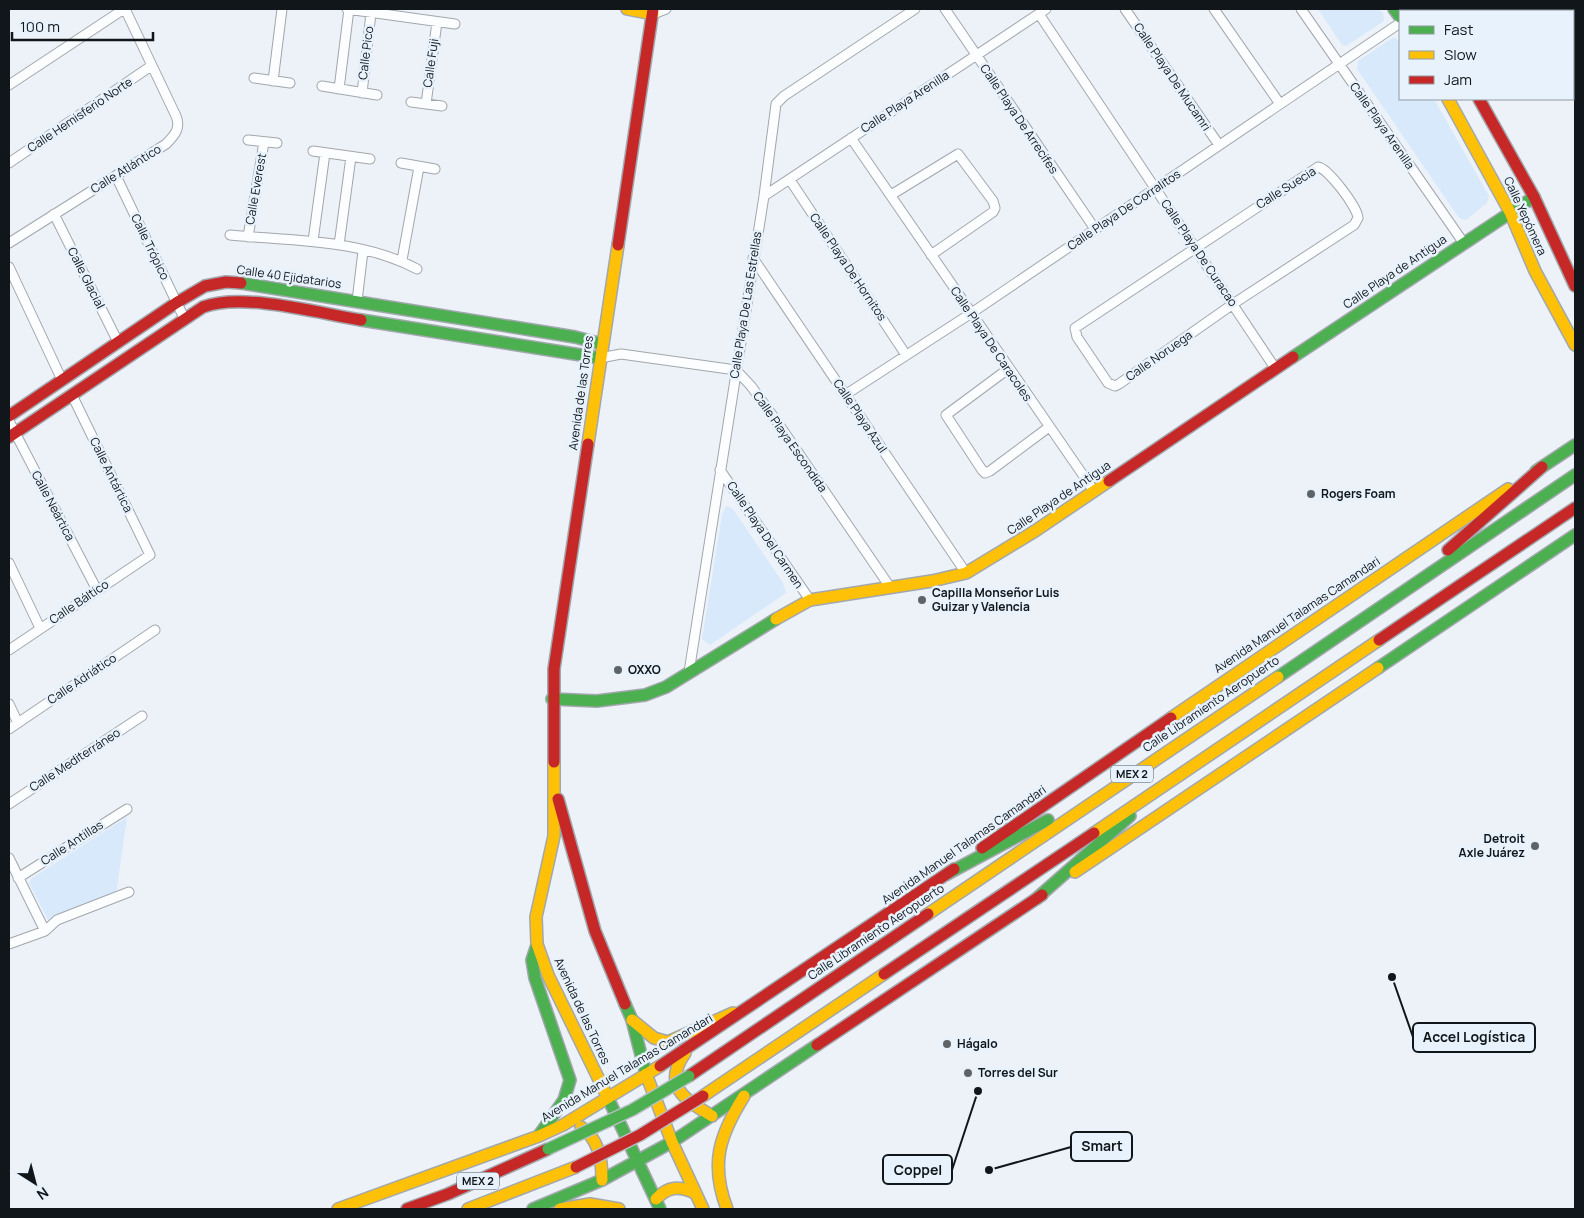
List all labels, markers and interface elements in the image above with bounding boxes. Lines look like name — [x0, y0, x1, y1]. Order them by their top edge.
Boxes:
scale bar — [12, 10, 154, 42]
legend — [1399, 10, 1574, 100]
text: 100 m — [20, 16, 60, 37]
street label: Calle Playa De Mucamri — [1130, 19, 1215, 134]
text: Fast — [1444, 19, 1473, 40]
street label: Calle Pico — [354, 25, 377, 81]
street label: Calle Fuji — [419, 37, 442, 88]
text: Slow — [1444, 44, 1477, 65]
street label: Calle Playa De Arrecifes — [976, 60, 1063, 177]
street label: Calle Playa Arenilla — [857, 67, 952, 137]
text: Jam — [1444, 69, 1472, 90]
street label: Calle Hemisferio Norte — [24, 73, 136, 156]
street label: Calle Playa Arenilla — [1346, 79, 1419, 173]
street label: Calle Atlántico — [87, 140, 164, 197]
street label: Calle Everest — [241, 152, 270, 226]
street label: Calle Suecia — [1253, 162, 1319, 213]
street label: Calle Playa De Corralitos — [1064, 165, 1184, 254]
street label: Calle Yepómera — [1500, 174, 1551, 258]
street label: Calle Playa De Curacao — [1157, 196, 1242, 310]
street label: Calle Playa De Hornitos — [806, 209, 891, 324]
street label: Calle Trópico — [127, 211, 174, 283]
street label: Calle Playa De Las Estrellas — [725, 230, 766, 380]
street label: Calle Playa de Antigua — [1340, 231, 1450, 313]
street label: Calle Glacial — [64, 244, 109, 311]
street label: Calle 40 Ejidatarios — [236, 261, 342, 292]
street label: Calle Playa De Caracoles — [947, 283, 1036, 404]
street label: Calle Noruega — [1122, 326, 1195, 385]
street label: Avenida de las Torres — [564, 334, 597, 451]
street label: Calle Playa Azul — [829, 375, 891, 456]
street label: Calle Playa Escondida — [749, 388, 832, 495]
street label: Calle Antártica — [86, 434, 137, 515]
street label: Calle Playa de Antigua — [1004, 457, 1114, 539]
street label: Calle Neártica — [28, 468, 79, 544]
street label: Calle Playa Del Carmen — [723, 478, 808, 592]
place label: Rogers Foam — [1321, 485, 1396, 502]
marker: Rogers Foam — [1305, 488, 1317, 500]
street label: Avenida Manuel Talamas Camandari — [1210, 552, 1383, 677]
street label: Calle Báltico — [46, 575, 112, 628]
place label: Capilla Monseñor Luis Guizar y Valencia — [932, 584, 1060, 615]
marker: Capilla Monseñor Luis Guizar y Valencia — [916, 594, 928, 606]
street label: Calle Adriático — [44, 649, 120, 708]
street label: Calle Libramiento Aeropuerto — [1139, 651, 1282, 756]
place label: OXXO — [628, 661, 661, 678]
marker: OXXO — [612, 664, 624, 676]
street label: Calle Mediterráneo — [26, 724, 123, 795]
road number: MEX 2 — [1111, 766, 1153, 782]
street label: Avenida Manuel Talamas Camandari — [878, 781, 1049, 908]
street label: Calle Antillas — [37, 816, 106, 869]
place label: Detroit Axle Juárez — [1459, 830, 1525, 861]
marker: Detroit Axle Juárez — [1529, 840, 1541, 852]
street label: Calle Libramiento Aeropuerto — [804, 879, 947, 984]
street label: Avenida de las Torres — [550, 955, 615, 1067]
street label: Avenida Manuel Talamas Camandari — [538, 1009, 716, 1126]
callout: Accel Logística — [1413, 1023, 1535, 1052]
text: Accel Logística — [1423, 1027, 1525, 1046]
place label: Hágalo — [957, 1035, 998, 1052]
marker: Hágalo — [941, 1038, 953, 1050]
place label: Torres del Sur — [978, 1064, 1058, 1081]
marker: Torres del Sur — [962, 1067, 974, 1079]
callout: Smart — [1071, 1132, 1132, 1161]
text: Smart — [1081, 1136, 1123, 1155]
callout: Coppel — [883, 1155, 952, 1184]
north arrow — [10, 1158, 60, 1208]
text: Coppel — [894, 1160, 942, 1179]
road number: MEX 2 — [457, 1172, 499, 1190]
text: N — [33, 1183, 53, 1205]

